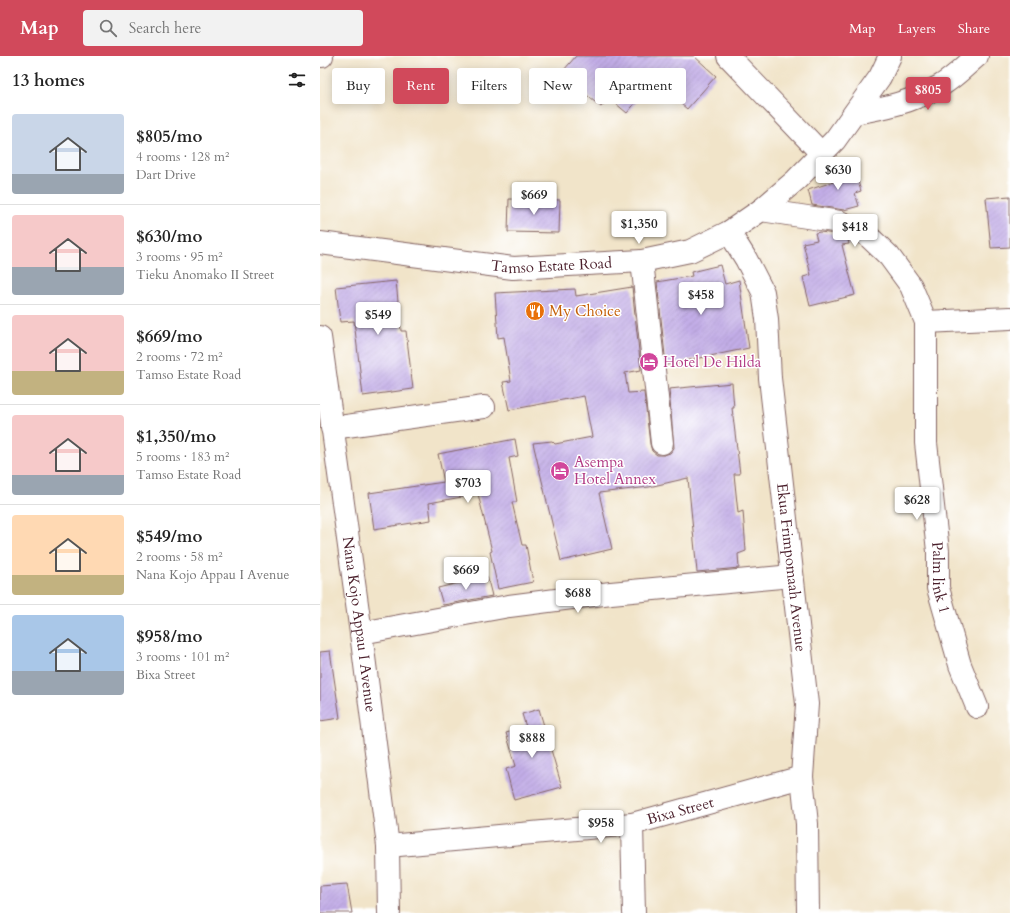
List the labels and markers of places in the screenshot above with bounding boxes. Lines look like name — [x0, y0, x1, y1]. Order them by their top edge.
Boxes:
pin: $805 — [904, 77, 952, 111]
pin: $630 — [814, 157, 862, 191]
pin: $669 — [510, 182, 558, 216]
pin: $1,350 — [606, 211, 672, 245]
pin: $418 — [831, 214, 879, 248]
pin: $458 — [677, 282, 725, 316]
restaurant icon: My Choice — [524, 300, 546, 322]
place label: My Choice — [549, 301, 621, 321]
pin: $549 — [354, 302, 402, 336]
hotel icon: Hotel De Hilda — [638, 351, 660, 373]
place label: Hotel De Hilda — [663, 352, 762, 372]
place label: Asempa Hotel Annex — [574, 452, 657, 489]
hotel icon: Asempa Hotel Annex — [549, 460, 571, 482]
pin: $703 — [444, 470, 492, 504]
pin: $628 — [893, 487, 941, 521]
pin: $669 — [442, 557, 490, 591]
pin: $688 — [554, 580, 602, 614]
pin: $888 — [508, 725, 556, 759]
pin: $958 — [577, 810, 625, 844]

